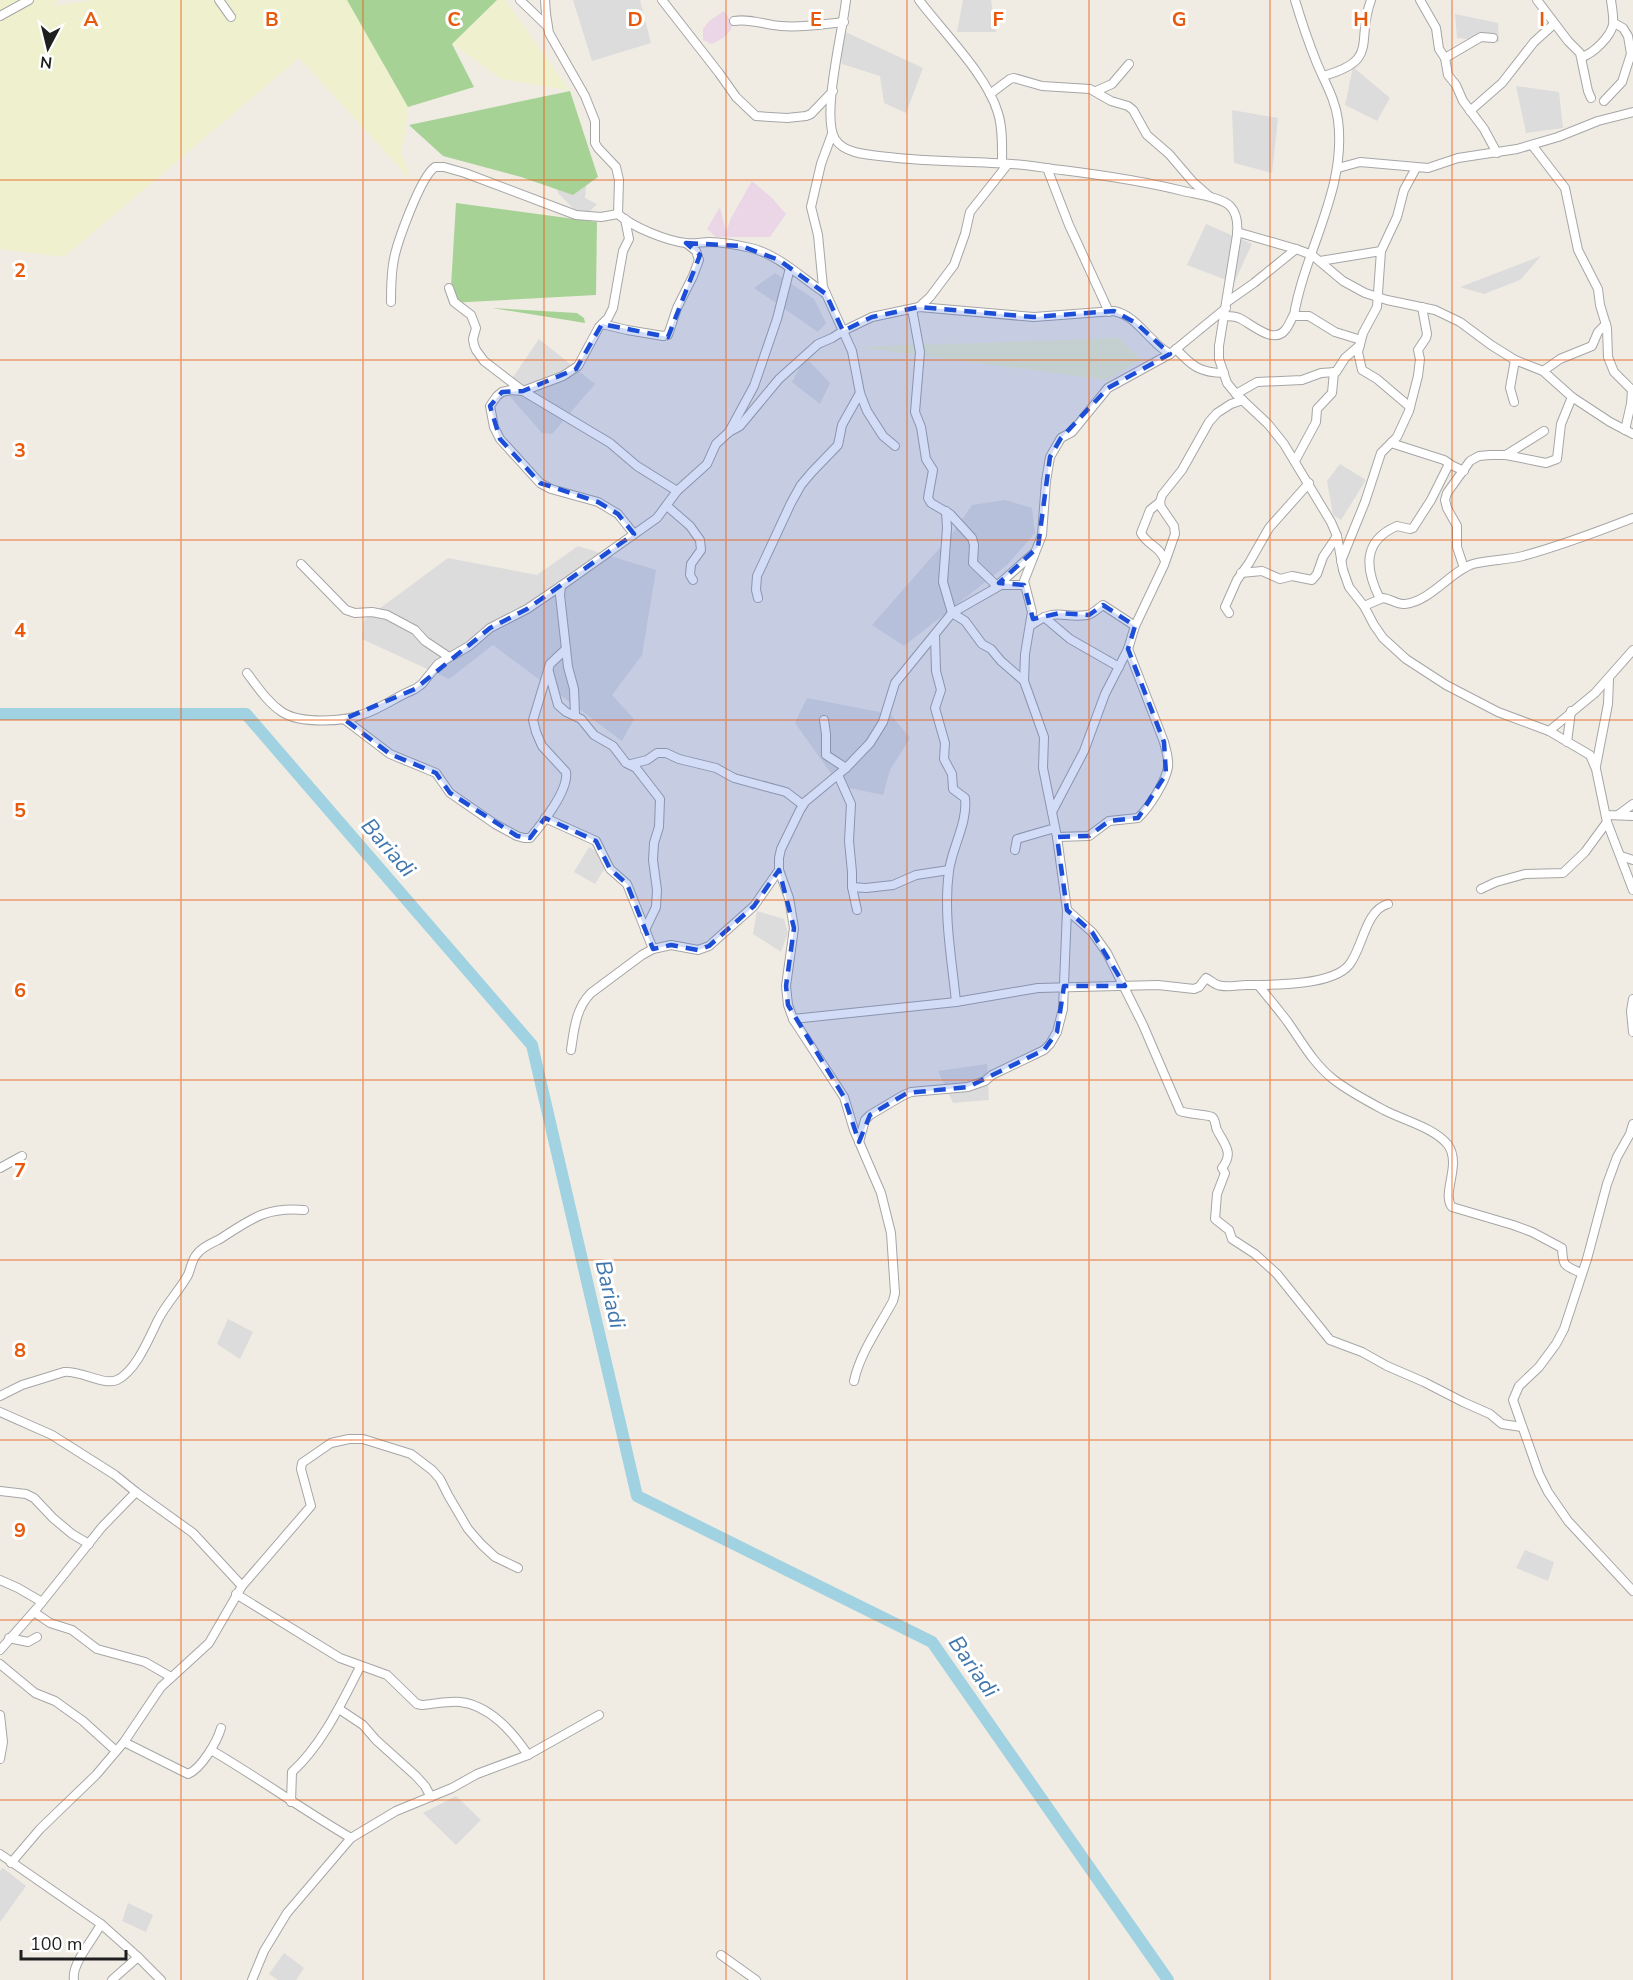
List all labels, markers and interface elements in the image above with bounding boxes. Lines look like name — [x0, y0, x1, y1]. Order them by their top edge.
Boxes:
text: A — [84, 6, 99, 33]
text: B — [265, 6, 279, 33]
text: C — [447, 6, 461, 33]
text: D — [627, 6, 643, 33]
text: E — [810, 6, 822, 33]
text: F — [992, 6, 1004, 33]
text: G — [1172, 6, 1186, 33]
text: H — [1353, 6, 1369, 33]
text: I — [1539, 6, 1545, 33]
north arrow — [18, 18, 78, 78]
text: N — [39, 50, 54, 74]
text: 2 — [14, 257, 26, 284]
text: 3 — [14, 437, 26, 464]
text: 4 — [14, 617, 26, 644]
text: 5 — [14, 797, 26, 824]
water label: Bariadi — [354, 812, 423, 884]
text: 6 — [14, 977, 26, 1004]
text: 7 — [14, 1157, 26, 1184]
water label: Bariadi — [588, 1257, 633, 1332]
text: 8 — [14, 1337, 26, 1364]
text: 9 — [14, 1517, 26, 1544]
water label: Bariadi — [941, 1630, 1006, 1704]
scale bar — [21, 1923, 126, 1961]
text: 100 m — [30, 1932, 82, 1956]

